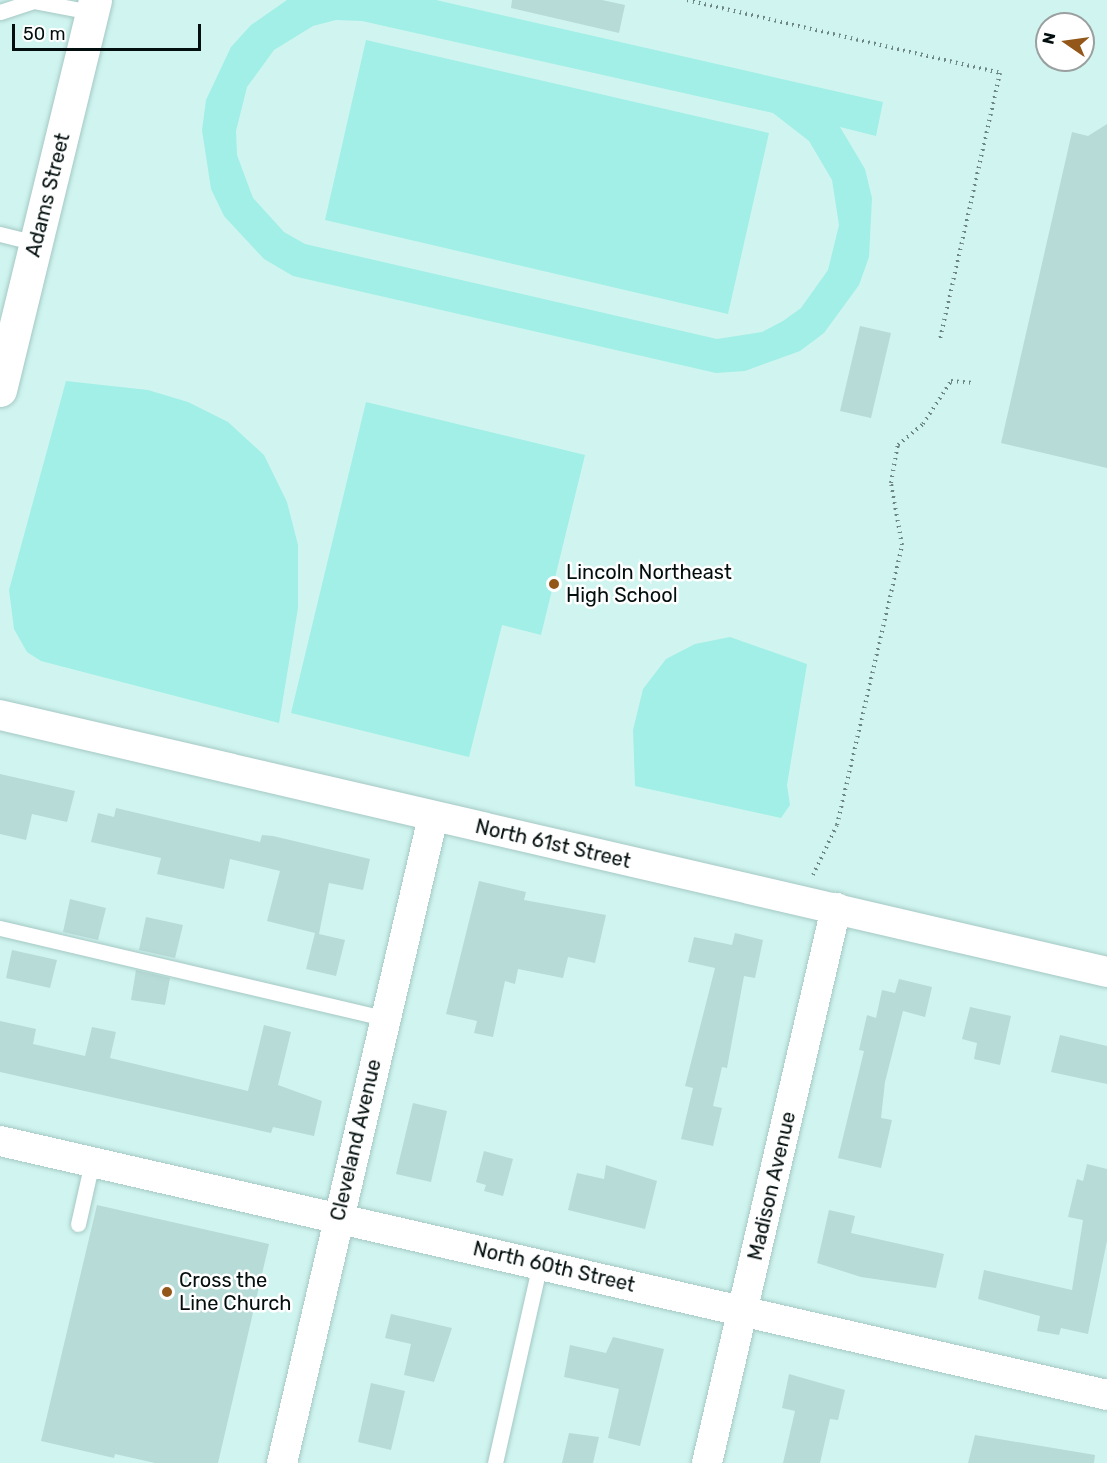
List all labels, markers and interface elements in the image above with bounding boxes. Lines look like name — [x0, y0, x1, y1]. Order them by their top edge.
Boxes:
scale bar — [15, 12, 204, 50]
north arrow — [1035, 12, 1095, 72]
text: 50 m — [23, 23, 66, 45]
text: N — [1038, 31, 1059, 46]
street label: Adams Street — [21, 131, 75, 259]
place label: Lincoln Northeast High School — [566, 560, 732, 607]
marker: Lincoln Northeast High School — [547, 577, 561, 591]
street label: North 61st Street — [473, 814, 633, 874]
street label: Cleveland Avenue — [326, 1057, 386, 1223]
street label: Madison Avenue — [743, 1109, 801, 1263]
street label: North 60th Street — [471, 1237, 637, 1297]
place label: Cross the Line Church — [179, 1268, 291, 1315]
marker: Cross the Line Church — [160, 1285, 174, 1299]

